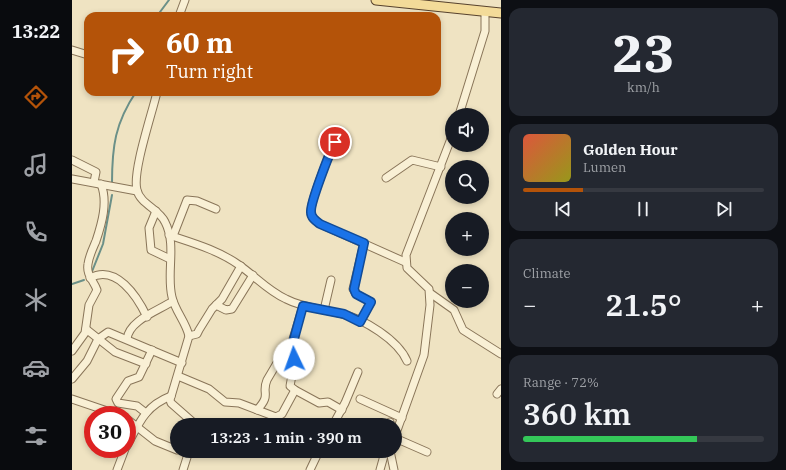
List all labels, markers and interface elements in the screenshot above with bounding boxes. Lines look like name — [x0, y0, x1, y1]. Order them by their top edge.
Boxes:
text: 23 — [612, 19, 675, 86]
text: 13:22 — [12, 20, 60, 43]
text: 60 m — [166, 24, 233, 61]
icon: right — [100, 28, 152, 80]
text: Turn right — [166, 60, 253, 83]
text: km/h — [627, 79, 660, 96]
icon: directions — [22, 83, 50, 111]
map controls — [445, 108, 489, 308]
button: sound — [445, 108, 489, 152]
pin — [318, 125, 352, 159]
icon: arrive — [324, 131, 346, 153]
text: Golden Hour — [583, 140, 678, 159]
icon: music — [22, 151, 50, 179]
text: Lumen — [583, 159, 626, 176]
button: search — [445, 160, 489, 204]
icon: previous — [552, 198, 574, 220]
icon: pause — [632, 198, 654, 220]
icon: next — [713, 198, 735, 220]
button: + — [445, 212, 489, 256]
icon: phone — [22, 218, 50, 246]
button: − — [445, 264, 489, 308]
text: Climate — [523, 265, 570, 282]
text: 21.5° — [605, 285, 682, 324]
icon: climate — [22, 286, 50, 314]
text: − — [523, 290, 536, 319]
text: + — [751, 290, 764, 319]
position arrow — [273, 338, 315, 380]
icon: car — [22, 354, 50, 382]
text: Range · 72% — [523, 374, 599, 391]
text: 360 km — [523, 394, 631, 433]
speed limit sign: 30 — [84, 406, 136, 458]
icon: filters — [22, 422, 50, 450]
text: 13:23 · 1 min · 390 m — [210, 428, 362, 447]

